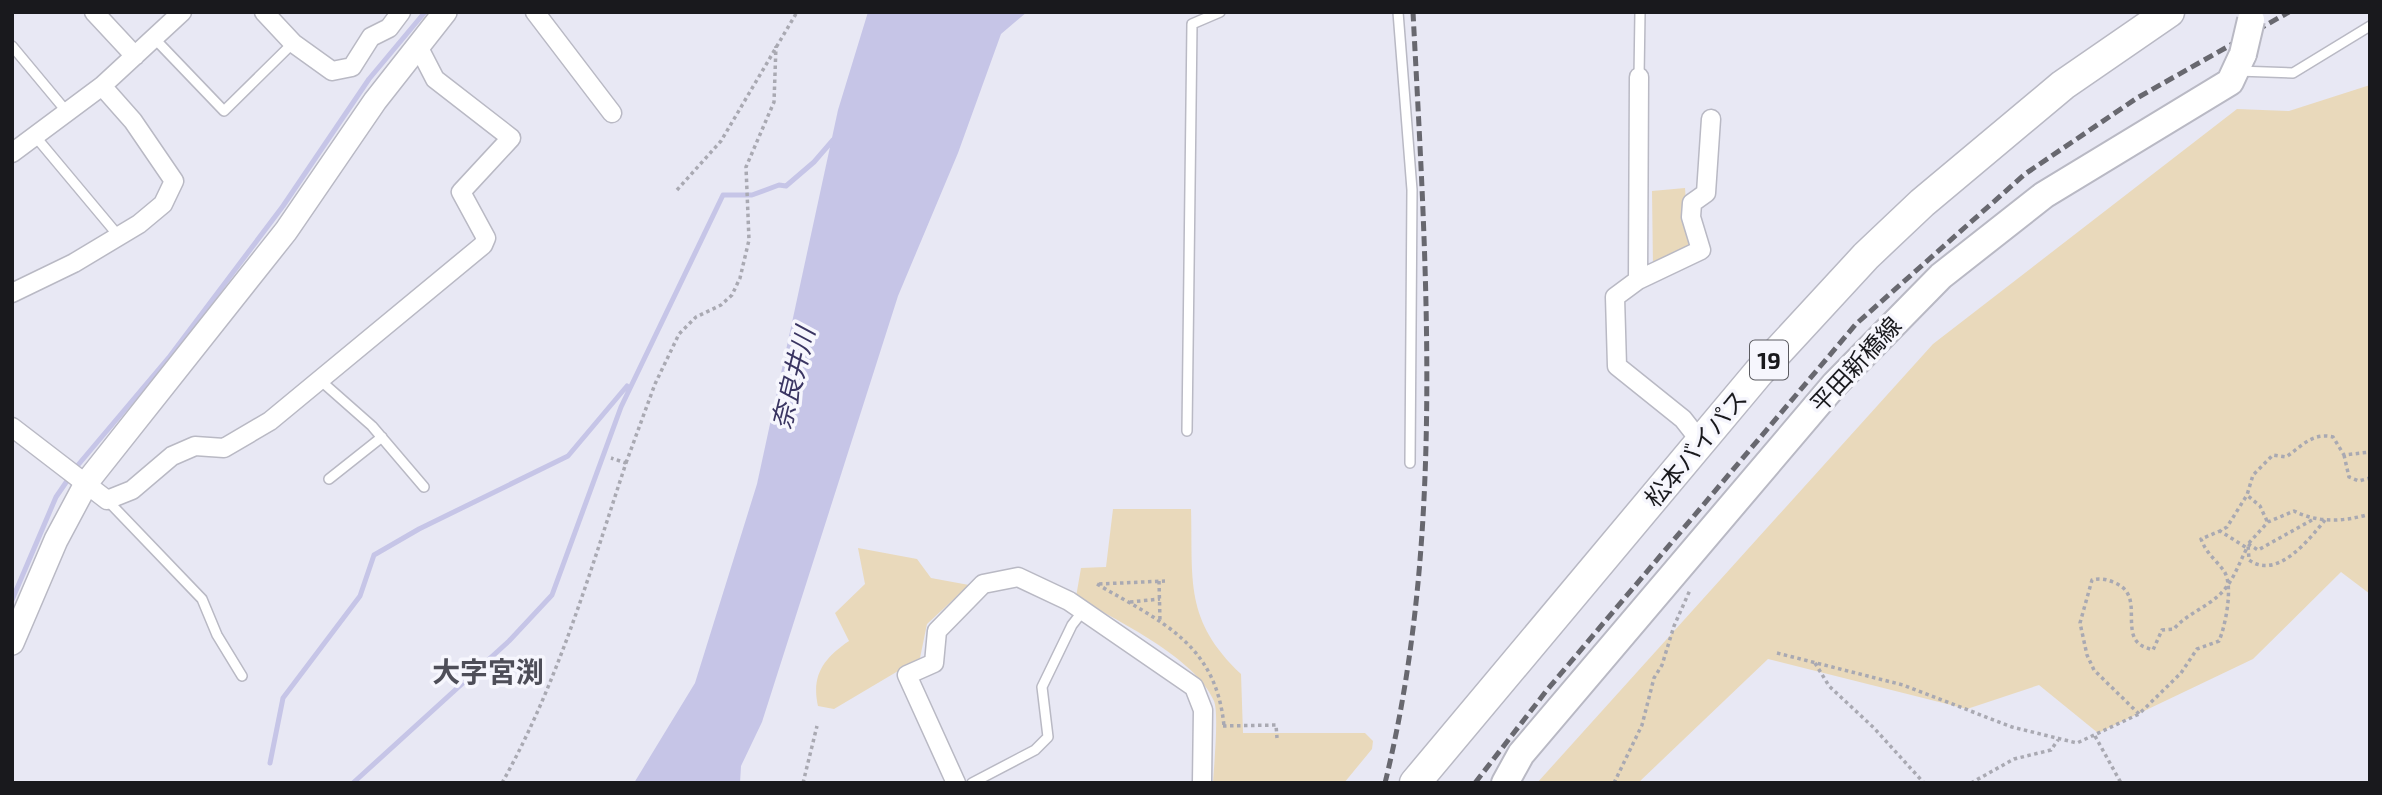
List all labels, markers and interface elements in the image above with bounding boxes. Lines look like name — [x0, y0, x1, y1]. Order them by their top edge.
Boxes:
street label: 平田新橋線 — [1803, 310, 1907, 418]
water label: 奈良井川 — [764, 321, 820, 432]
road number: 19 — [1750, 340, 1788, 380]
street label: 松本バイパス — [1638, 384, 1752, 512]
district label: 大字宮渕 — [432, 654, 544, 688]

